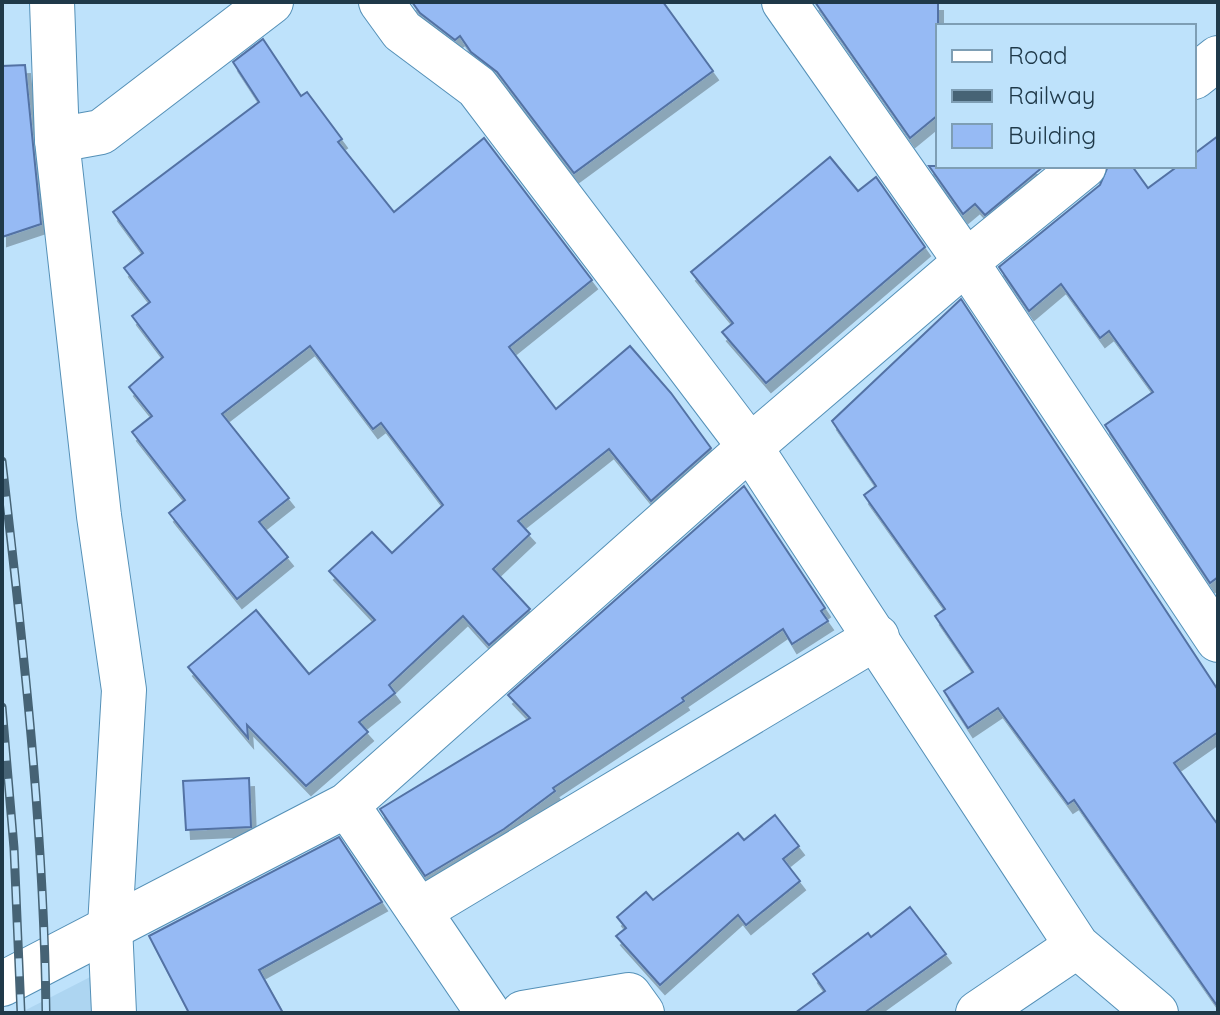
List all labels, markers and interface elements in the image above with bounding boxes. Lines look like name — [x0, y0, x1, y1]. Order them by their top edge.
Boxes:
legend — [936, 24, 1196, 168]
text: Road — [1008, 40, 1068, 70]
text: Railway — [1008, 80, 1095, 110]
text: Building — [1008, 120, 1096, 150]

